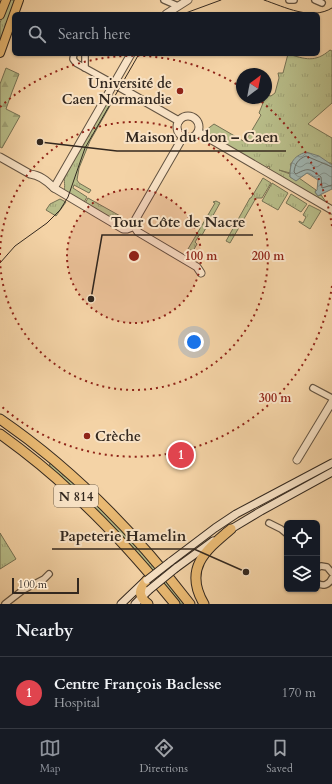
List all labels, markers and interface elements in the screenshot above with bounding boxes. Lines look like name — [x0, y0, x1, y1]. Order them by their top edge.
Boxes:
search box — [12, 12, 320, 56]
icon: search — [26, 23, 48, 45]
text: Search here — [58, 24, 131, 44]
north arrow — [236, 68, 272, 104]
place label: Université de Caen Normandie — [62, 74, 172, 109]
marker: Université de Caen Normandie — [175, 86, 185, 96]
callout: Maison du don – Caen — [117, 124, 286, 151]
text: Maison du don – Caen — [125, 127, 279, 147]
callout: Tour Côte de Nacre — [102, 208, 253, 235]
text: Tour Côte de Nacre — [111, 212, 245, 232]
text: 100 m — [185, 248, 218, 264]
text: 200 m — [252, 248, 285, 264]
centre of rings — [127, 249, 141, 263]
your location — [184, 332, 204, 352]
text: 300 m — [259, 390, 292, 406]
place label: Crèche — [95, 427, 141, 446]
marker: Crèche — [82, 431, 92, 441]
pin: 1 — [168, 440, 194, 470]
road number: N 814 — [54, 485, 98, 507]
map controls — [284, 520, 320, 592]
button: locate — [284, 520, 320, 556]
callout: Papeterie Hamelin — [52, 522, 194, 549]
text: Papeterie Hamelin — [60, 526, 187, 546]
button: layers — [284, 556, 320, 592]
scale bar — [12, 576, 79, 595]
text: 100 m — [18, 577, 47, 592]
text: Nearby — [16, 619, 73, 642]
text: Centre François Baclesse — [54, 674, 222, 694]
text: 1 — [26, 684, 32, 702]
text: 170 m — [282, 684, 316, 702]
text: Hospital — [54, 694, 100, 712]
tab: Map — [39, 737, 61, 776]
tab: Directions — [139, 737, 188, 776]
tab: Saved — [266, 737, 293, 776]

